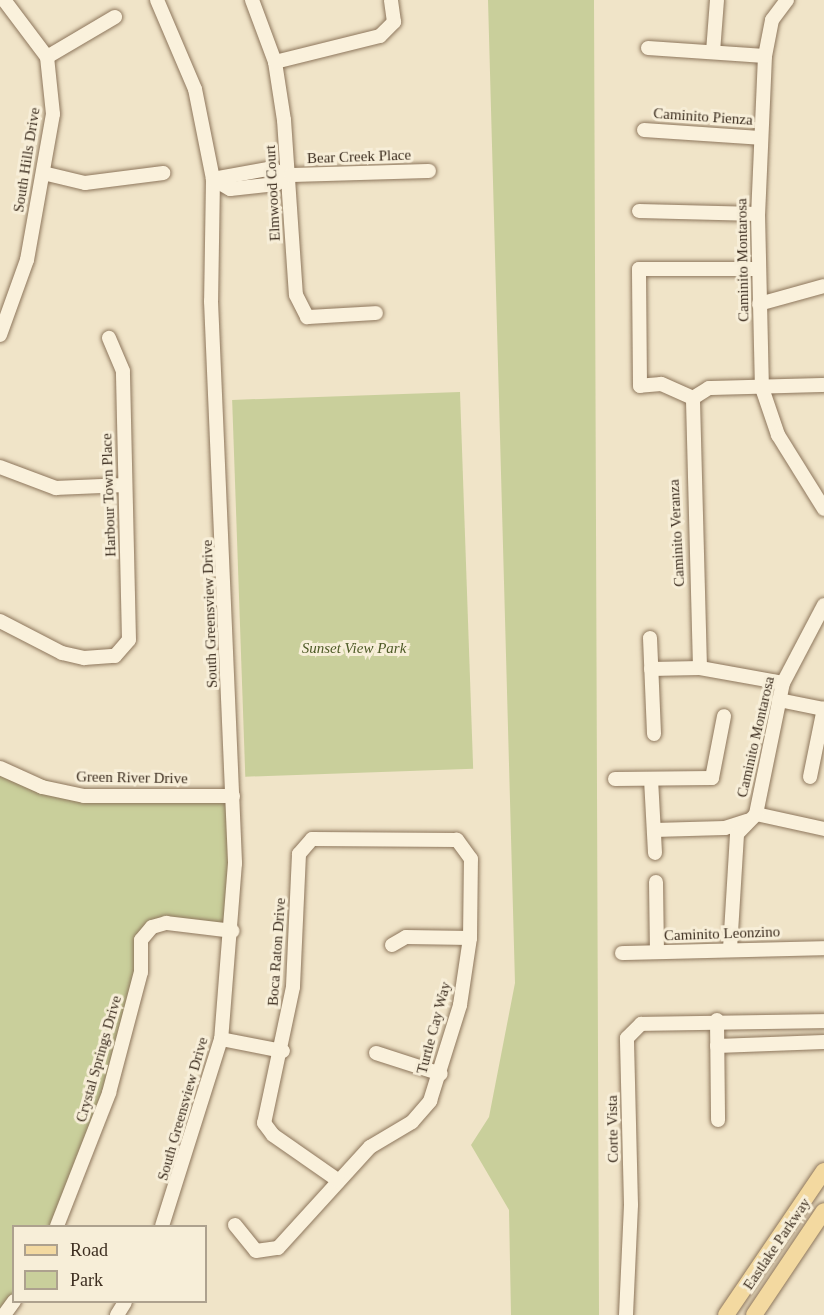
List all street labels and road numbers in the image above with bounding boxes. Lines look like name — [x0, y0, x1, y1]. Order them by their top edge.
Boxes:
street label: Caminito Pienza — [653, 105, 753, 129]
street label: South Hills Drive — [10, 106, 44, 214]
street label: Elmwood Court — [261, 144, 285, 242]
street label: Bear Creek Place — [307, 146, 411, 168]
street label: Caminito Montarosa — [733, 198, 753, 322]
street label: Harbour Town Place — [98, 433, 120, 557]
street label: Caminito Veranza — [665, 479, 689, 587]
street label: South Greensview Drive — [198, 540, 222, 688]
street label: Caminito Montarosa — [733, 675, 779, 799]
street label: Green River Drive — [76, 768, 188, 788]
street label: Boca Raton Drive — [264, 897, 290, 1007]
street label: Caminito Leonzino — [664, 923, 780, 945]
street label: Turtle Cay Way — [413, 980, 455, 1076]
street label: Crystal Springs Drive — [72, 994, 126, 1124]
street label: South Greensview Drive — [154, 1035, 212, 1183]
street label: Corte Vista — [603, 1095, 623, 1163]
street label: Eastlake Parkway — [740, 1195, 814, 1293]

